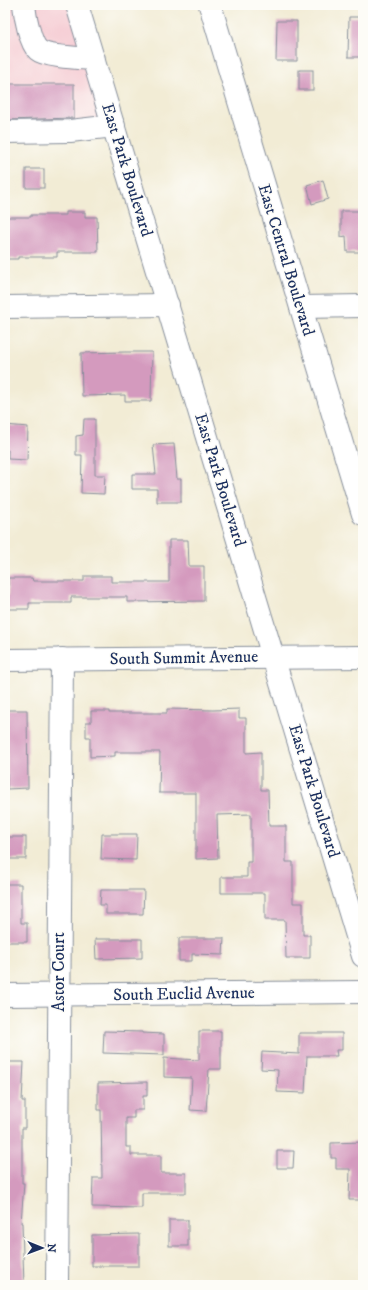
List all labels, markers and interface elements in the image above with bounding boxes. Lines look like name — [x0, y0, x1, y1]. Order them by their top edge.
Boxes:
street label: East Park Boulevard — [96, 101, 158, 240]
street label: East Central Boulevard — [252, 181, 320, 339]
street label: East Park Boulevard — [189, 411, 251, 550]
street label: South Summit Avenue — [110, 646, 258, 670]
street label: East Park Boulevard — [283, 722, 345, 861]
street label: Astor Court — [48, 932, 70, 1012]
street label: South Euclid Avenue — [113, 982, 255, 1006]
north arrow — [22, 1228, 62, 1268]
text: N — [44, 1244, 58, 1253]

